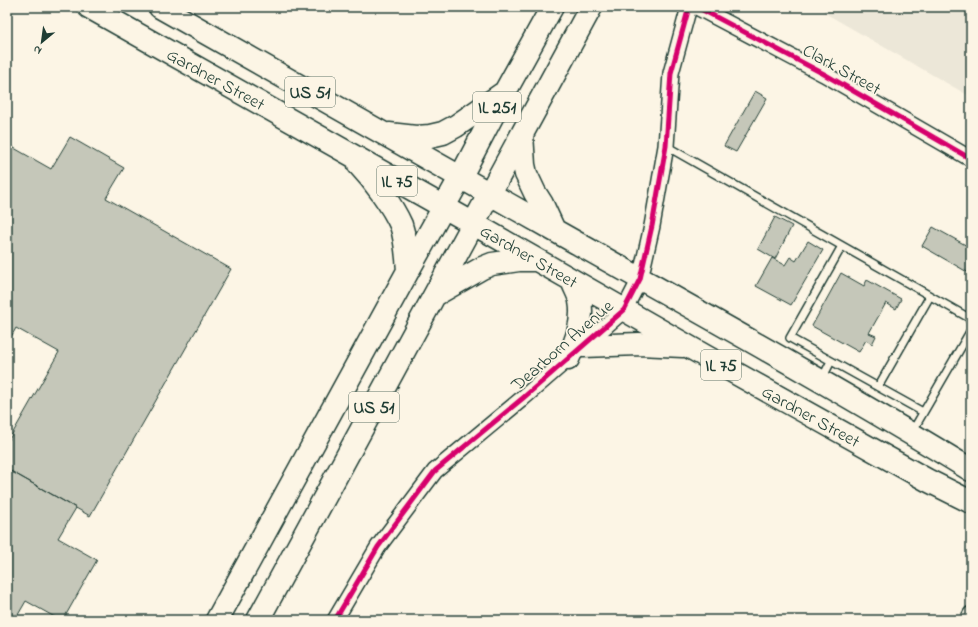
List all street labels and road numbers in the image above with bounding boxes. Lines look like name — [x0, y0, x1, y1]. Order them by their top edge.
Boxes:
street label: Clark Street — [797, 39, 885, 103]
street label: Gardner Street — [161, 43, 269, 119]
road number: US 51 — [285, 77, 335, 107]
road number: IL 251 — [473, 92, 521, 122]
road number: IL 75 — [377, 166, 417, 196]
street label: Gardner Street — [474, 219, 582, 296]
street label: Dearborn Avenue — [506, 294, 621, 399]
road number: IL 75 — [701, 350, 741, 380]
street label: Gardner Street — [756, 380, 864, 456]
road number: US 51 — [349, 392, 399, 422]

